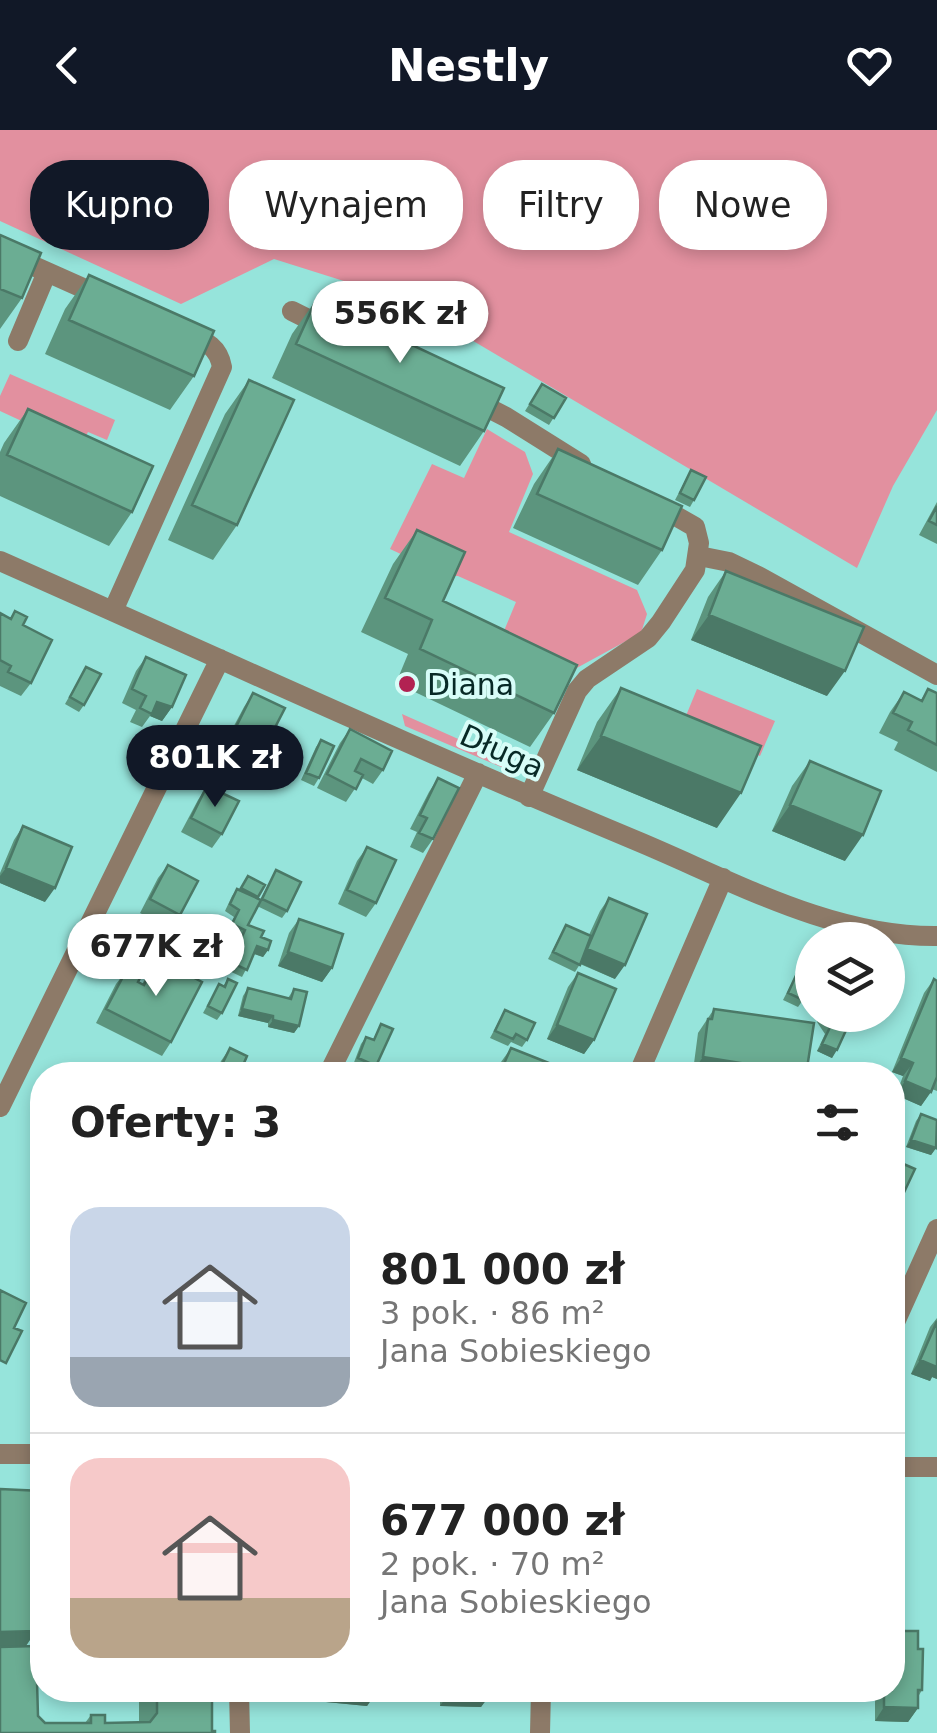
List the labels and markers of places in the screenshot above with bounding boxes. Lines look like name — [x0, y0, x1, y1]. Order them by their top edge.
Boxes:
pin: 556K zł — [308, 281, 492, 366]
place label: Diana — [427, 667, 514, 702]
marker: Diana — [396, 673, 418, 695]
pin: 801K zł — [123, 725, 307, 810]
pin: 677K zł — [64, 914, 248, 999]

